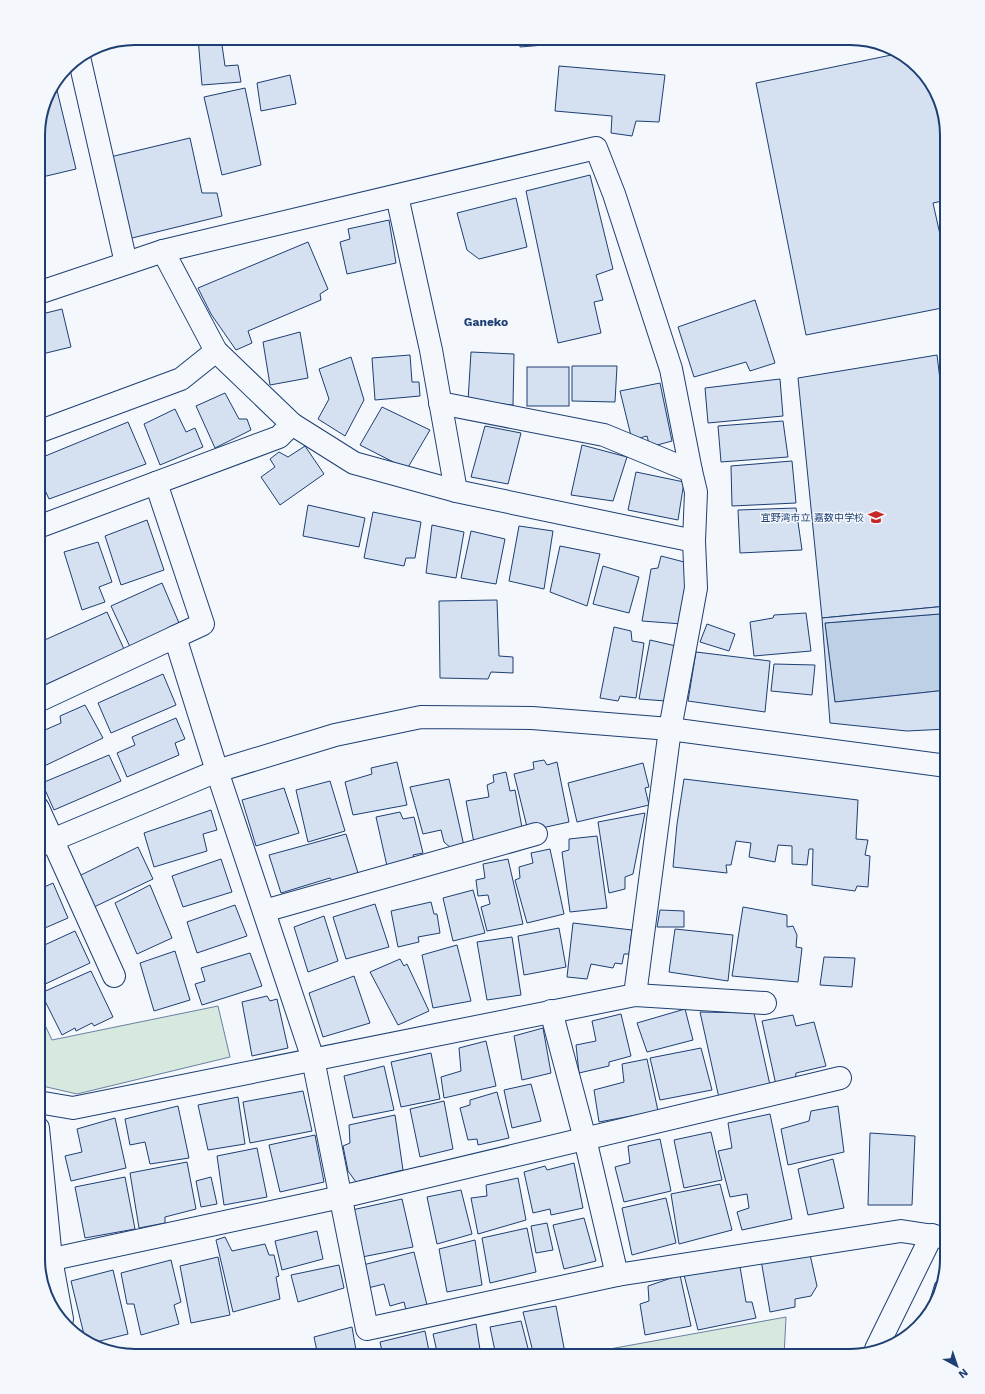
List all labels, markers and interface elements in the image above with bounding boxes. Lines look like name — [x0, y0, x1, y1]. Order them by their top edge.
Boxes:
district label: Ganeko — [464, 315, 508, 329]
school or university icon: 宜野湾市立 嘉数中学校 — [867, 508, 885, 526]
place label: 宜野湾市立 嘉数中学校 — [761, 512, 864, 523]
north arrow — [937, 1346, 977, 1386]
text: N — [956, 1366, 970, 1381]

